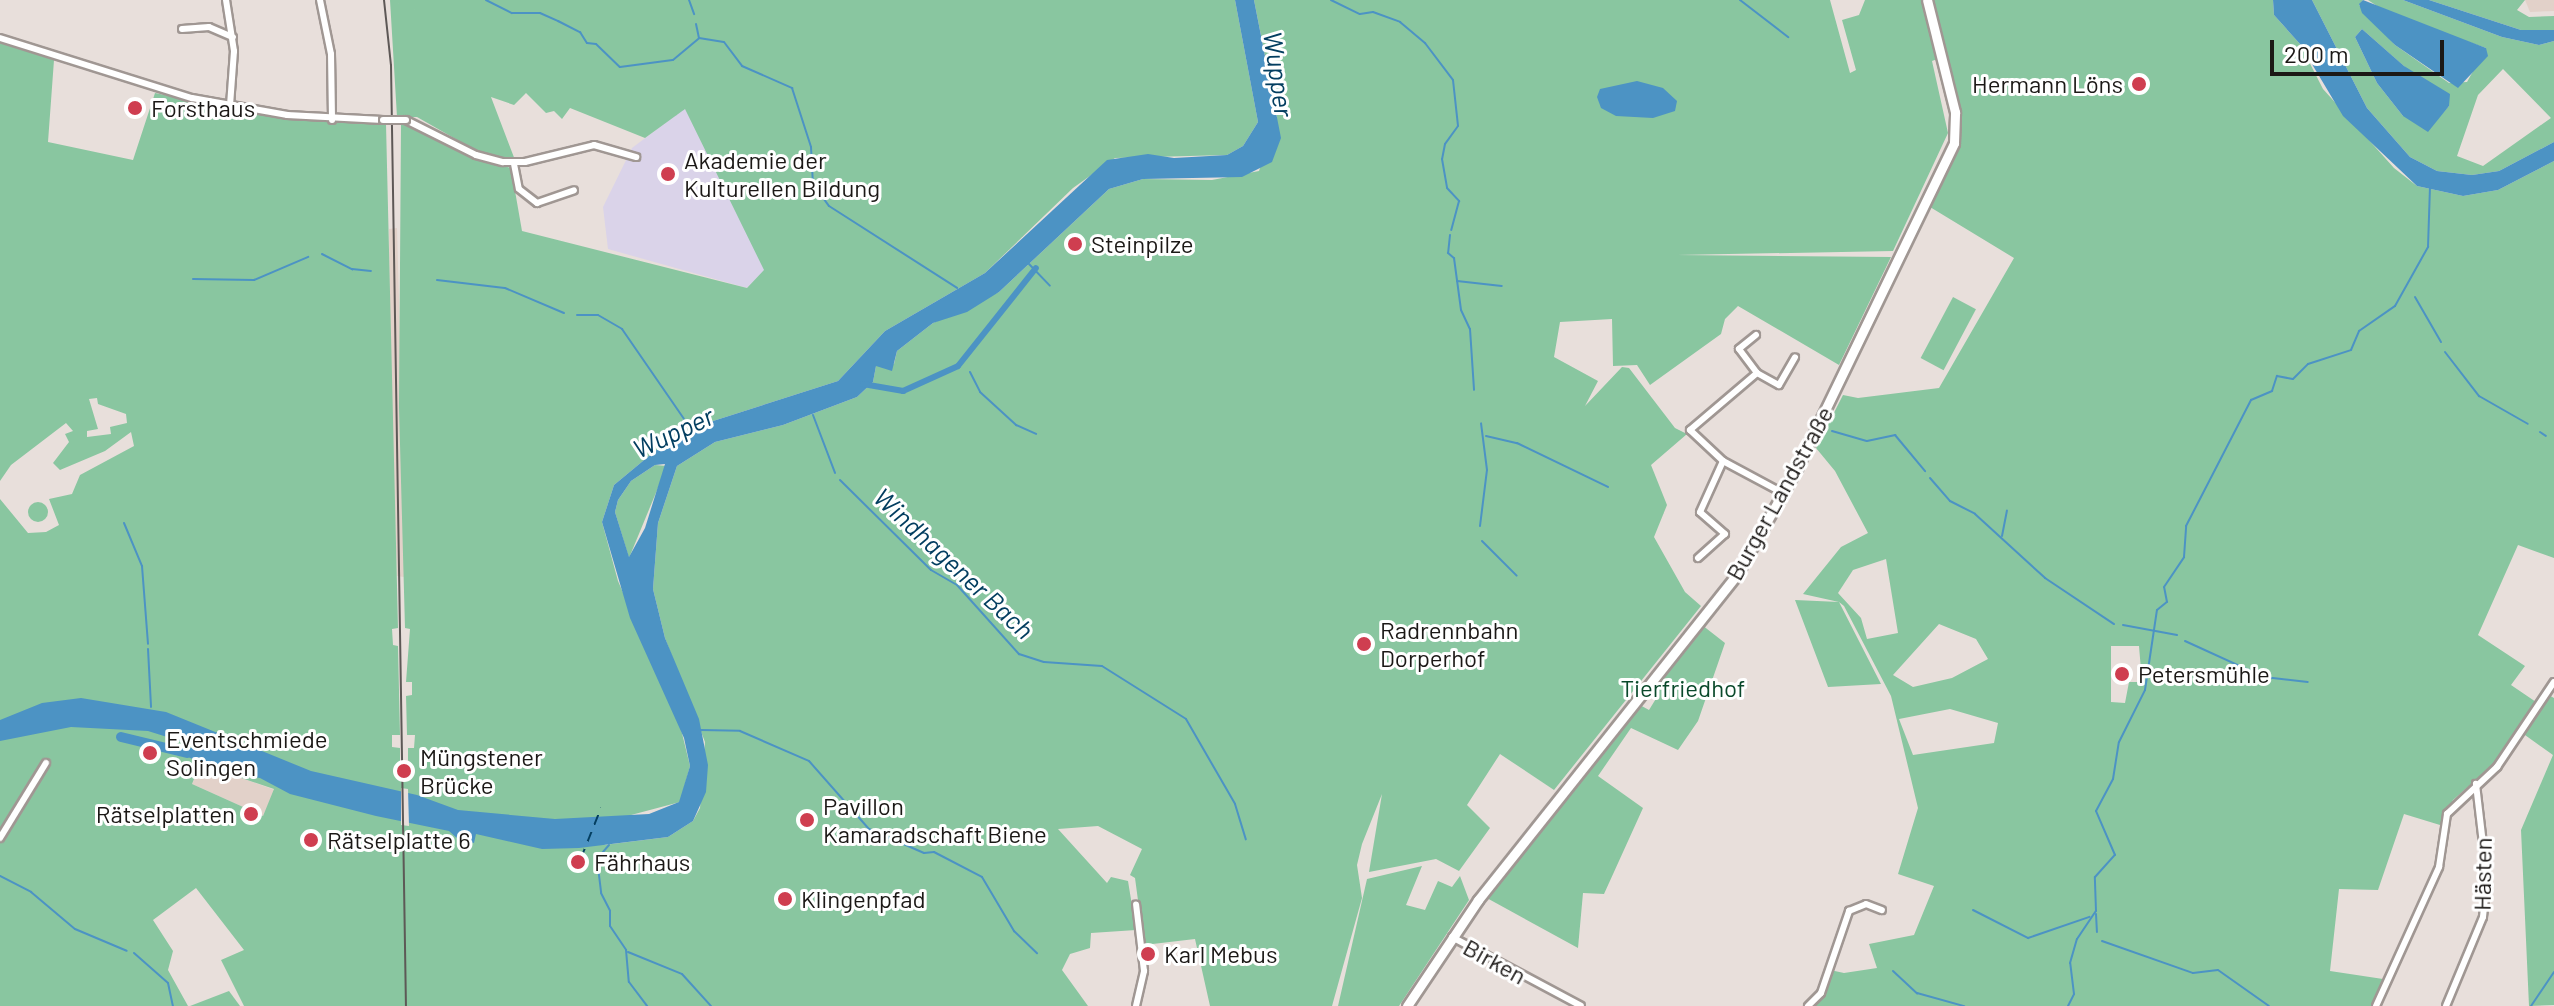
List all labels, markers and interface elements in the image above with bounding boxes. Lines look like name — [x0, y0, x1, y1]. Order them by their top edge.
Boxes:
scale bar — [2274, 24, 2448, 74]
water label: Wupper — [1258, 29, 1300, 119]
text: 200 m — [2284, 39, 2349, 68]
place label: Hermann Löns — [1972, 70, 2123, 98]
marker: Hermann Löns — [2130, 75, 2148, 93]
place label: Forsthaus — [151, 94, 255, 122]
marker: Forsthaus — [126, 99, 144, 117]
place label: Akademie der Kulturellen Bildung — [684, 146, 880, 202]
marker: Akademie der Kulturellen Bildung — [659, 165, 677, 183]
place label: Steinpilze — [1091, 230, 1194, 258]
marker: Steinpilze — [1066, 235, 1084, 253]
water label: Wupper — [628, 400, 718, 464]
street label: Burger Landstraße — [1719, 401, 1839, 585]
water label: Windhagener Bach — [868, 481, 1040, 645]
place label: Radrennbahn Dorperhof — [1380, 616, 1519, 672]
marker: Radrennbahn Dorperhof — [1355, 635, 1373, 653]
place label: Petersmühle — [2138, 660, 2270, 688]
marker: Petersmühle — [2113, 665, 2131, 683]
park label: Tierfriedhof — [1621, 674, 1745, 702]
place label: Eventschmiede Solingen — [166, 725, 328, 781]
place label: Müngstener Brücke — [420, 743, 543, 799]
marker: Eventschmiede Solingen — [141, 744, 159, 762]
marker: Müngstener Brücke — [395, 762, 413, 780]
place label: Pavillon Kamaradschaft Biene — [823, 792, 1047, 848]
place label: Rätselplatten — [96, 800, 235, 828]
marker: Rätselplatten — [242, 805, 260, 823]
marker: Pavillon Kamaradschaft Biene — [798, 811, 816, 829]
place label: Rätselplatte 6 — [327, 826, 471, 854]
marker: Rätselplatte 6 — [302, 831, 320, 849]
street label: Hästen — [2467, 837, 2497, 911]
place label: Fährhaus — [594, 848, 690, 876]
marker: Fährhaus — [569, 853, 587, 871]
place label: Klingenpfad — [801, 885, 926, 913]
marker: Klingenpfad — [776, 890, 794, 908]
street label: Birken — [1459, 932, 1531, 990]
place label: Karl Mebus — [1164, 940, 1277, 968]
marker: Karl Mebus — [1139, 945, 1157, 963]

